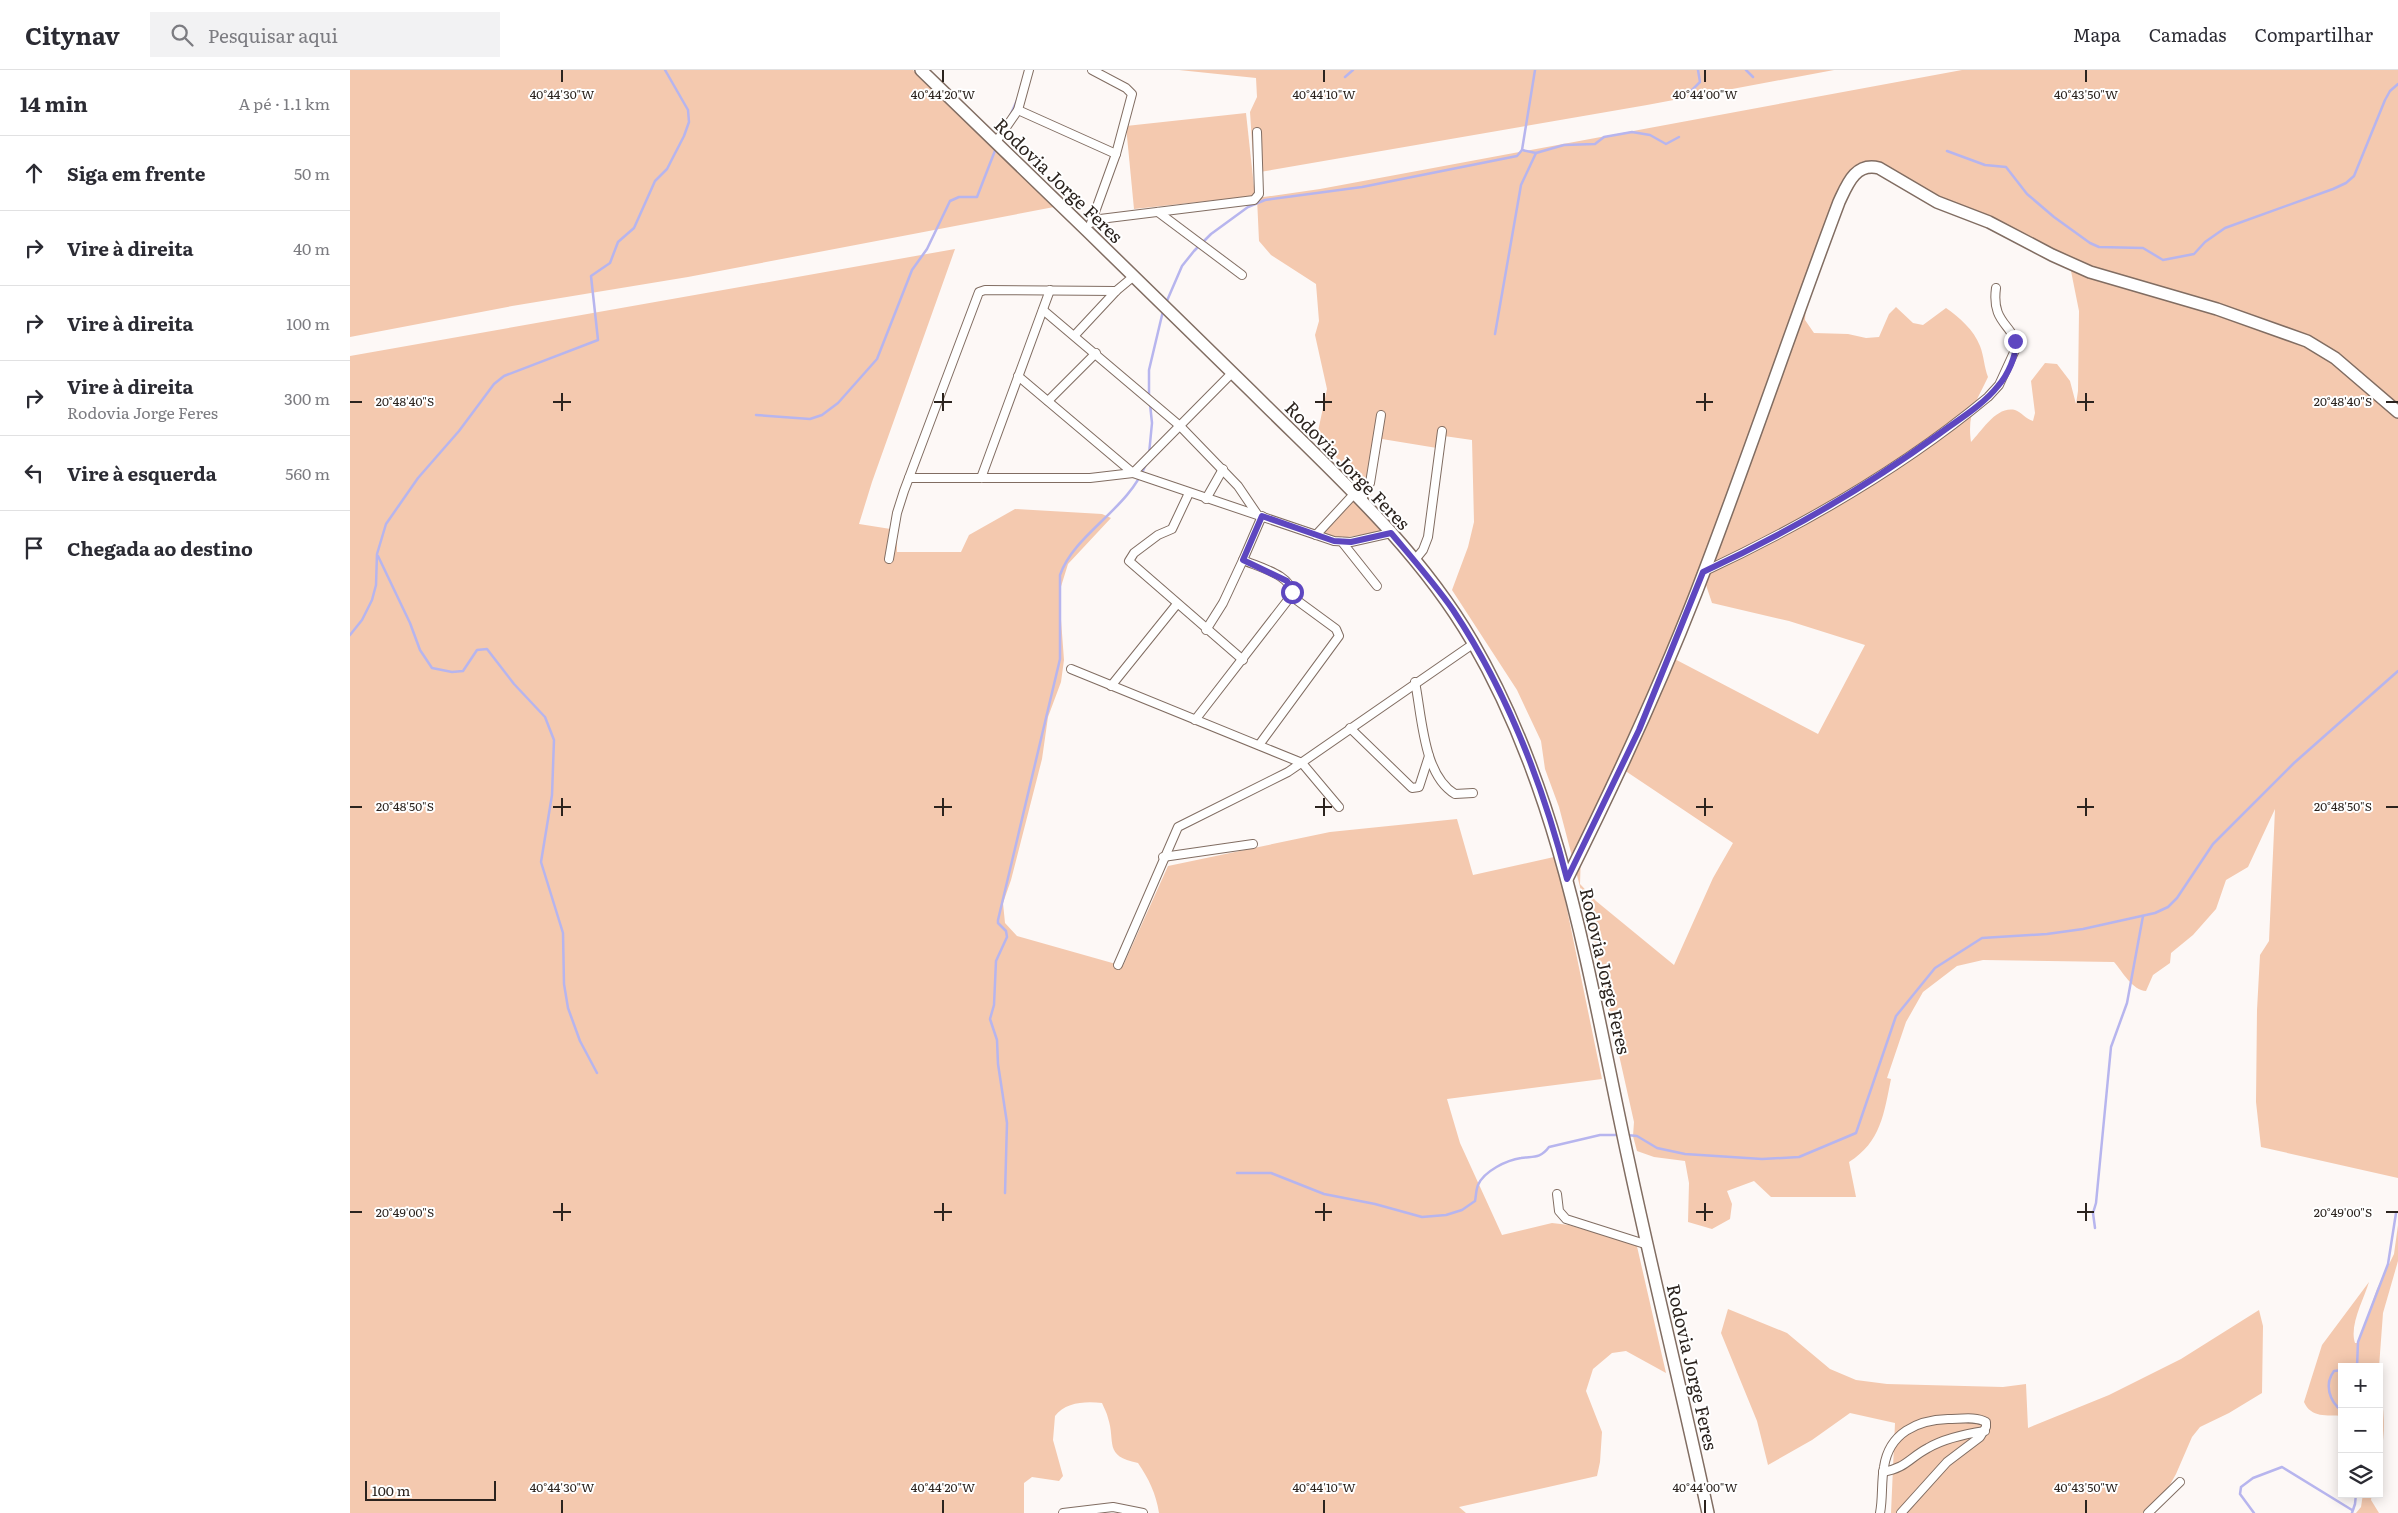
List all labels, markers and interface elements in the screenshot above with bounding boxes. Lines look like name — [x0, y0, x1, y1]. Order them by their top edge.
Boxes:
search box — [150, 12, 500, 57]
text: Citynav — [25, 17, 120, 52]
icon: search — [168, 21, 196, 49]
text: Pesquisar aqui — [208, 21, 338, 49]
text: Mapa — [2073, 21, 2121, 48]
text: Camadas — [2149, 21, 2226, 48]
text: Compartilhar — [2254, 21, 2373, 48]
text: 40°44'30"W — [530, 85, 594, 103]
text: 40°44'20"W — [911, 85, 975, 103]
text: 40°44'10"W — [1292, 85, 1356, 103]
text: 40°44'00"W — [1672, 85, 1738, 103]
text: 40°43'50"W — [2054, 85, 2118, 103]
text: 14 min — [20, 87, 88, 118]
text: A pé · 1.1 km — [238, 91, 330, 115]
street label: Rodovia Jorge Feres — [988, 111, 1130, 249]
icon: ahead — [20, 159, 48, 187]
text: Siga em frente — [67, 159, 205, 187]
text: 50 m — [294, 161, 330, 185]
icon: right — [20, 234, 48, 262]
text: Vire à direita — [67, 234, 194, 262]
text: 40 m — [293, 236, 330, 260]
icon: right — [20, 309, 48, 337]
text: Vire à direita — [67, 309, 194, 337]
text: 100 m — [286, 311, 330, 335]
route end — [2004, 330, 2027, 353]
text: Vire à direita — [67, 372, 194, 400]
icon: right — [20, 384, 48, 412]
text: 300 m — [284, 386, 330, 410]
text: 20°48'40"S — [376, 392, 434, 410]
text: 20°48'40"S — [2314, 392, 2372, 410]
street label: Rodovia Jorge Feres — [1279, 394, 1417, 536]
text: Rodovia Jorge Feres — [67, 400, 218, 424]
icon: left — [20, 459, 48, 487]
text: Vire à esquerda — [67, 459, 217, 487]
text: 560 m — [285, 461, 330, 485]
icon: arrive — [20, 534, 48, 562]
text: Chegada ao destino — [67, 534, 253, 562]
route start — [1281, 581, 1304, 604]
text: 20°48'50"S — [376, 797, 434, 815]
text: 20°48'50"S — [2314, 797, 2372, 815]
street label: Rodovia Jorge Feres — [1574, 885, 1638, 1057]
text: 20°49'00"S — [376, 1203, 434, 1221]
text: 20°49'00"S — [2314, 1203, 2372, 1221]
street label: Rodovia Jorge Feres — [1661, 1281, 1725, 1453]
map controls — [2338, 1363, 2383, 1498]
button: + — [2338, 1363, 2383, 1408]
button: − — [2338, 1408, 2383, 1453]
button: layers — [2338, 1453, 2383, 1498]
scale bar — [365, 1478, 496, 1501]
text: 40°44'30"W — [530, 1478, 594, 1496]
text: 40°44'20"W — [911, 1478, 975, 1496]
text: 40°44'10"W — [1292, 1478, 1356, 1496]
text: 40°44'00"W — [1672, 1478, 1738, 1496]
text: 40°43'50"W — [2054, 1478, 2118, 1496]
text: 100 m — [372, 1480, 410, 1500]

